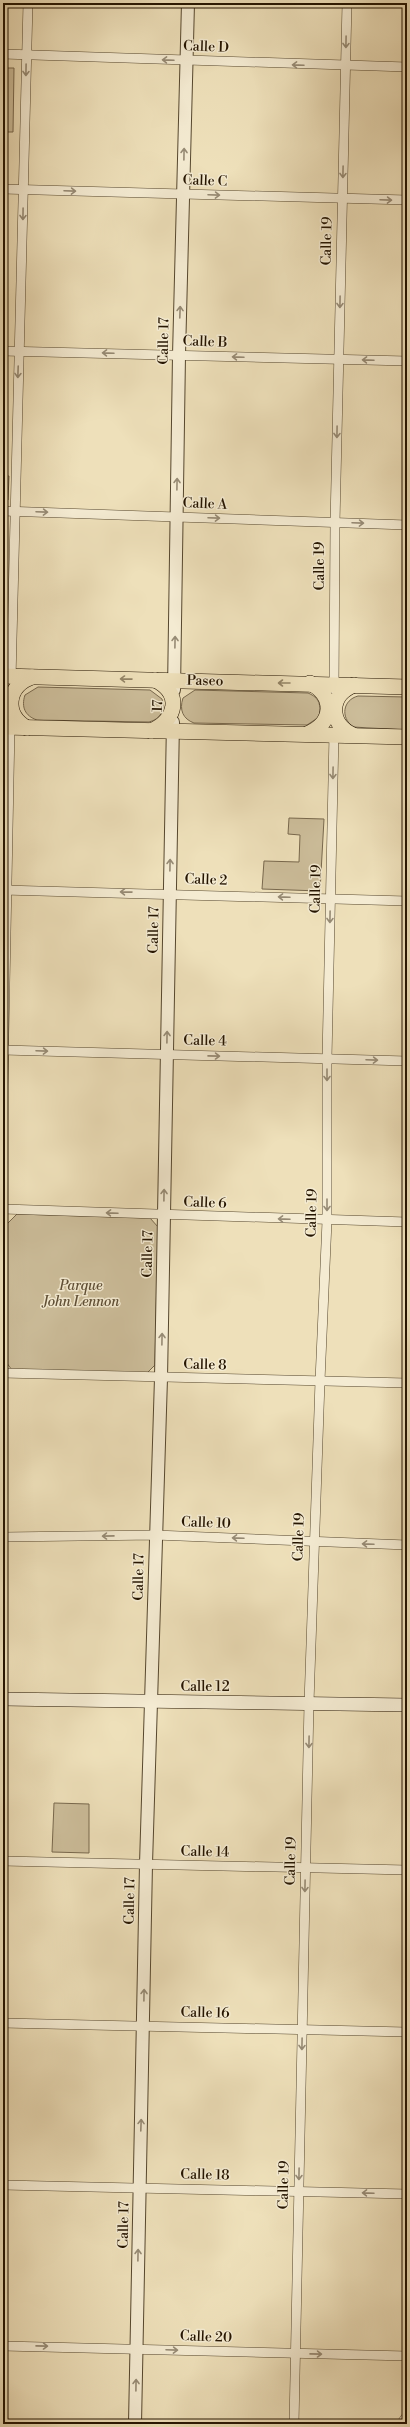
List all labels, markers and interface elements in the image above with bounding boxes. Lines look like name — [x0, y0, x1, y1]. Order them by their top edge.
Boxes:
one-way arrow — [342, 35, 350, 48]
street label: Calle D — [183, 37, 229, 57]
one-way arrow — [162, 56, 175, 63]
one-way arrow — [292, 61, 305, 68]
one-way arrow — [22, 63, 30, 76]
one-way arrow — [180, 148, 188, 161]
one-way arrow — [339, 165, 347, 178]
street label: Calle C — [182, 171, 228, 191]
one-way arrow — [63, 187, 76, 195]
one-way arrow — [207, 191, 220, 199]
one-way arrow — [379, 196, 392, 203]
one-way arrow — [19, 207, 26, 220]
street label: Calle 19 — [318, 216, 336, 266]
one-way arrow — [336, 295, 344, 308]
one-way arrow — [176, 306, 184, 319]
street label: Calle 17 — [155, 317, 173, 365]
street label: Calle B — [182, 332, 228, 352]
one-way arrow — [102, 350, 115, 357]
one-way arrow — [232, 353, 245, 361]
one-way arrow — [362, 356, 375, 364]
one-way arrow — [15, 365, 22, 378]
one-way arrow — [333, 425, 341, 438]
one-way arrow — [173, 478, 181, 491]
street label: Calle A — [182, 494, 228, 514]
one-way arrow — [35, 509, 48, 516]
one-way arrow — [207, 515, 220, 522]
one-way arrow — [351, 519, 364, 527]
street label: Calle 19 — [311, 542, 329, 590]
one-way arrow — [171, 636, 179, 649]
street label: Paseo — [186, 672, 224, 690]
one-way arrow — [120, 675, 133, 683]
one-way arrow — [278, 679, 291, 687]
street label: 17 — [149, 700, 167, 712]
one-way arrow — [329, 766, 337, 779]
one-way arrow — [166, 859, 174, 872]
street label: Calle 19 — [307, 864, 325, 914]
street label: Calle 2 — [184, 870, 228, 890]
one-way arrow — [120, 888, 133, 896]
one-way arrow — [278, 893, 291, 901]
street label: Calle 17 — [145, 906, 163, 954]
one-way arrow — [326, 910, 334, 923]
one-way arrow — [163, 1031, 171, 1044]
street label: Calle 4 — [183, 1032, 227, 1050]
one-way arrow — [35, 1047, 48, 1055]
one-way arrow — [207, 1052, 220, 1060]
one-way arrow — [365, 1056, 378, 1063]
one-way arrow — [323, 1068, 331, 1081]
street label: Calle 19 — [303, 1188, 321, 1238]
one-way arrow — [160, 1189, 168, 1202]
street label: Calle 6 — [183, 1193, 228, 1213]
one-way arrow — [323, 1198, 331, 1211]
one-way arrow — [106, 1210, 119, 1217]
one-way arrow — [278, 1216, 291, 1223]
street label: Calle 17 — [139, 1230, 157, 1278]
park label: Parque John Lennon — [41, 1277, 119, 1311]
one-way arrow — [158, 1333, 166, 1346]
street label: Calle 8 — [183, 1356, 227, 1374]
street label: Calle 19 — [289, 1512, 309, 1562]
street label: Calle 10 — [181, 1513, 231, 1533]
one-way arrow — [102, 1532, 115, 1540]
one-way arrow — [232, 1535, 245, 1542]
one-way arrow — [362, 1540, 375, 1547]
street label: Calle 17 — [130, 1553, 148, 1601]
street label: Calle 12 — [180, 1678, 230, 1696]
one-way arrow — [305, 1735, 312, 1748]
street label: Calle 19 — [282, 1836, 300, 1886]
street label: Calle 14 — [180, 1843, 230, 1861]
street label: Calle 17 — [121, 1877, 139, 1925]
one-way arrow — [302, 1879, 309, 1892]
one-way arrow — [140, 1989, 148, 2002]
street label: Calle 16 — [180, 2004, 230, 2022]
one-way arrow — [298, 2037, 306, 2050]
one-way arrow — [137, 2119, 145, 2132]
street label: Calle 19 — [275, 2160, 293, 2210]
street label: Calle 18 — [180, 2166, 230, 2184]
one-way arrow — [295, 2167, 303, 2180]
one-way arrow — [362, 2189, 375, 2197]
street label: Calle 17 — [115, 2201, 133, 2249]
one-way arrow — [134, 2249, 142, 2262]
street label: Calle 20 — [180, 2327, 232, 2347]
one-way arrow — [35, 2343, 48, 2350]
one-way arrow — [165, 2346, 178, 2353]
one-way arrow — [309, 2351, 322, 2358]
one-way arrow — [132, 2379, 140, 2392]

